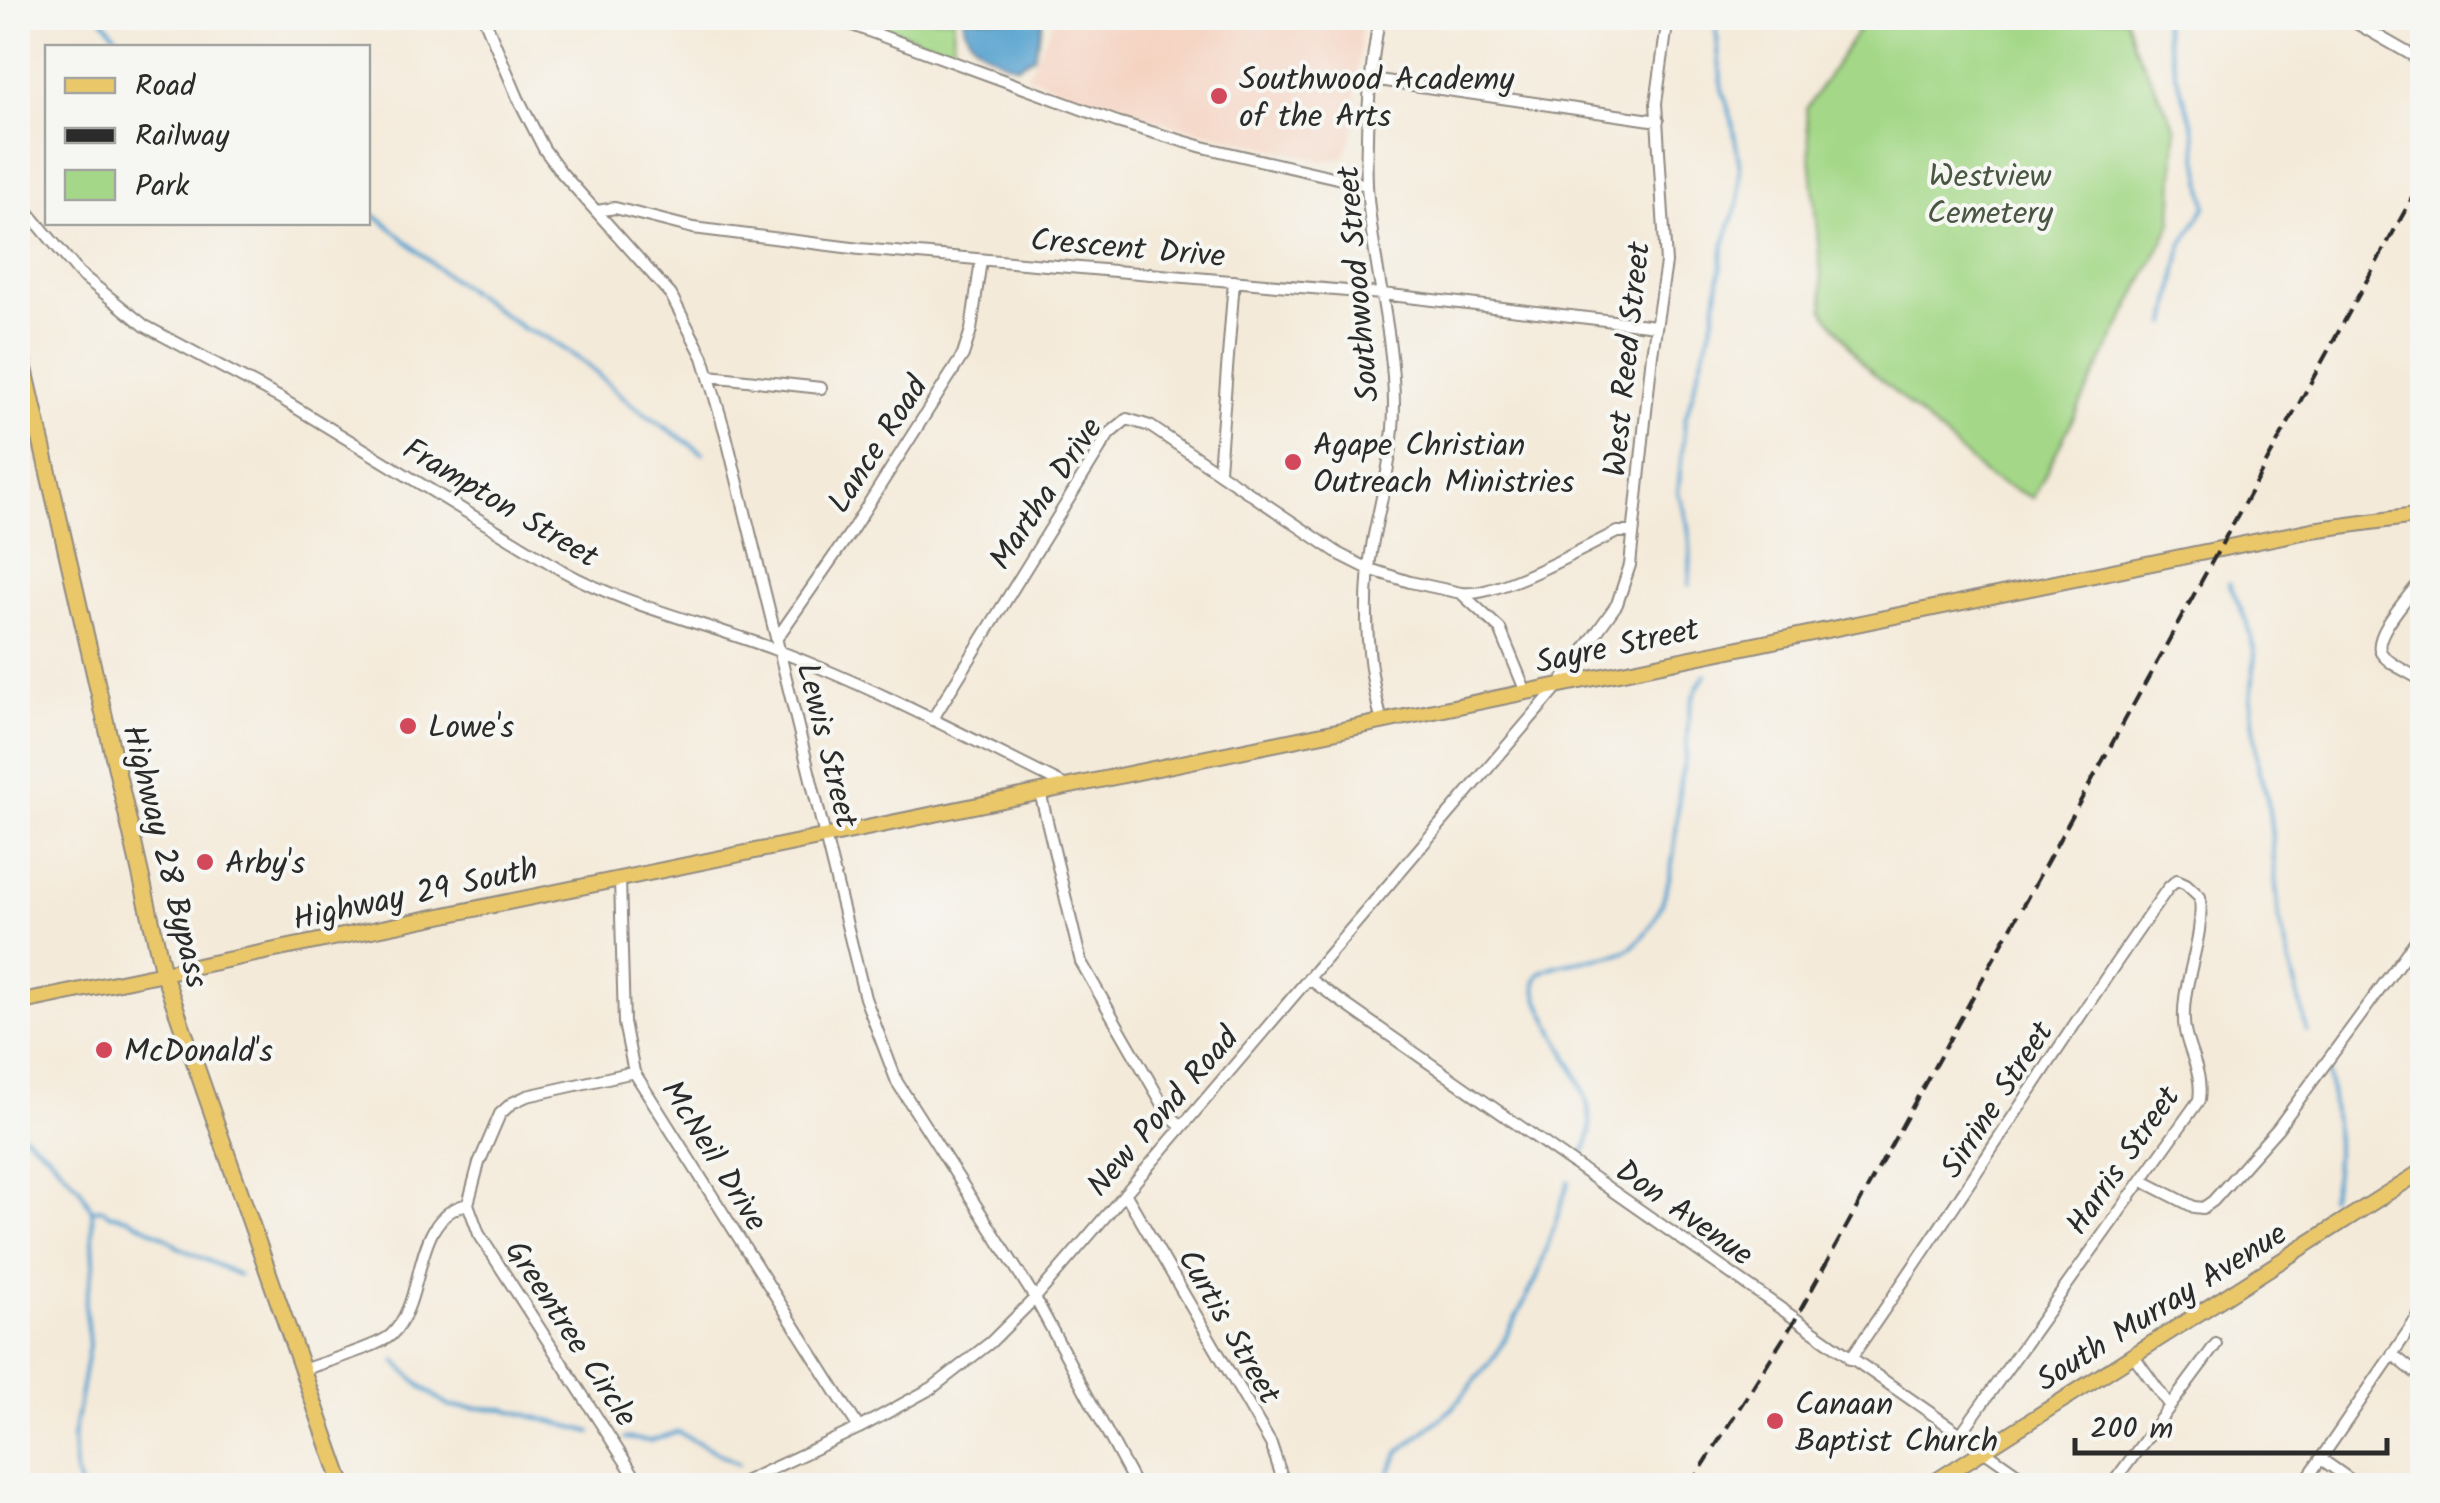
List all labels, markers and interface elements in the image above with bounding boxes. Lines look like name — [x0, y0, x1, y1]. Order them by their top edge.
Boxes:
legend — [45, 45, 370, 225]
place label: Southwood Academy of the Arts — [1239, 55, 1515, 143]
text: Road — [135, 63, 196, 111]
marker: Southwood Academy of the Arts — [1208, 85, 1230, 107]
text: Railway — [135, 113, 230, 161]
park label: Westview Cemetery — [1927, 152, 2054, 240]
text: Park — [135, 163, 190, 211]
street label: Southwood Street — [1324, 163, 1395, 404]
street label: Crescent Drive — [1028, 216, 1227, 283]
street label: West Reed Street — [1591, 239, 1666, 479]
street label: Lance Road — [815, 366, 943, 524]
street label: Martha Drive — [977, 408, 1117, 581]
place label: Agape Christian Outreach Ministries — [1313, 421, 1575, 509]
street label: Frampton Street — [392, 425, 608, 583]
marker: Agape Christian Outreach Ministries — [1282, 451, 1304, 473]
street label: Sayre Street — [1531, 605, 1705, 690]
street label: Lewis Street — [780, 658, 871, 834]
place label: Lowe's — [428, 703, 515, 754]
marker: Lowe's — [397, 715, 419, 737]
street label: Highway 28 Bypass — [106, 720, 221, 994]
place label: Arby's — [225, 839, 305, 890]
street label: Highway 29 South — [288, 845, 543, 946]
marker: Arby's — [194, 851, 216, 873]
street label: Sirrine Street — [1928, 1011, 2069, 1189]
street label: New Pond Road — [1075, 1015, 1253, 1209]
place label: McDonald's — [124, 1027, 273, 1078]
marker: McDonald's — [93, 1039, 115, 1061]
street label: McNeil Drive — [646, 1070, 780, 1242]
street label: Harris Street — [2054, 1076, 2195, 1247]
street label: Don Avenue — [1604, 1147, 1763, 1281]
street label: South Murray Avenue — [2027, 1210, 2298, 1406]
street label: Greentree Circle — [490, 1231, 650, 1438]
street label: Curtis Street — [1163, 1240, 1293, 1415]
place label: Canaan Baptist Church — [1795, 1380, 1998, 1468]
scale bar — [2075, 1393, 2388, 1455]
text: 200 m — [2090, 1406, 2173, 1454]
marker: Canaan Baptist Church — [1764, 1410, 1786, 1432]

